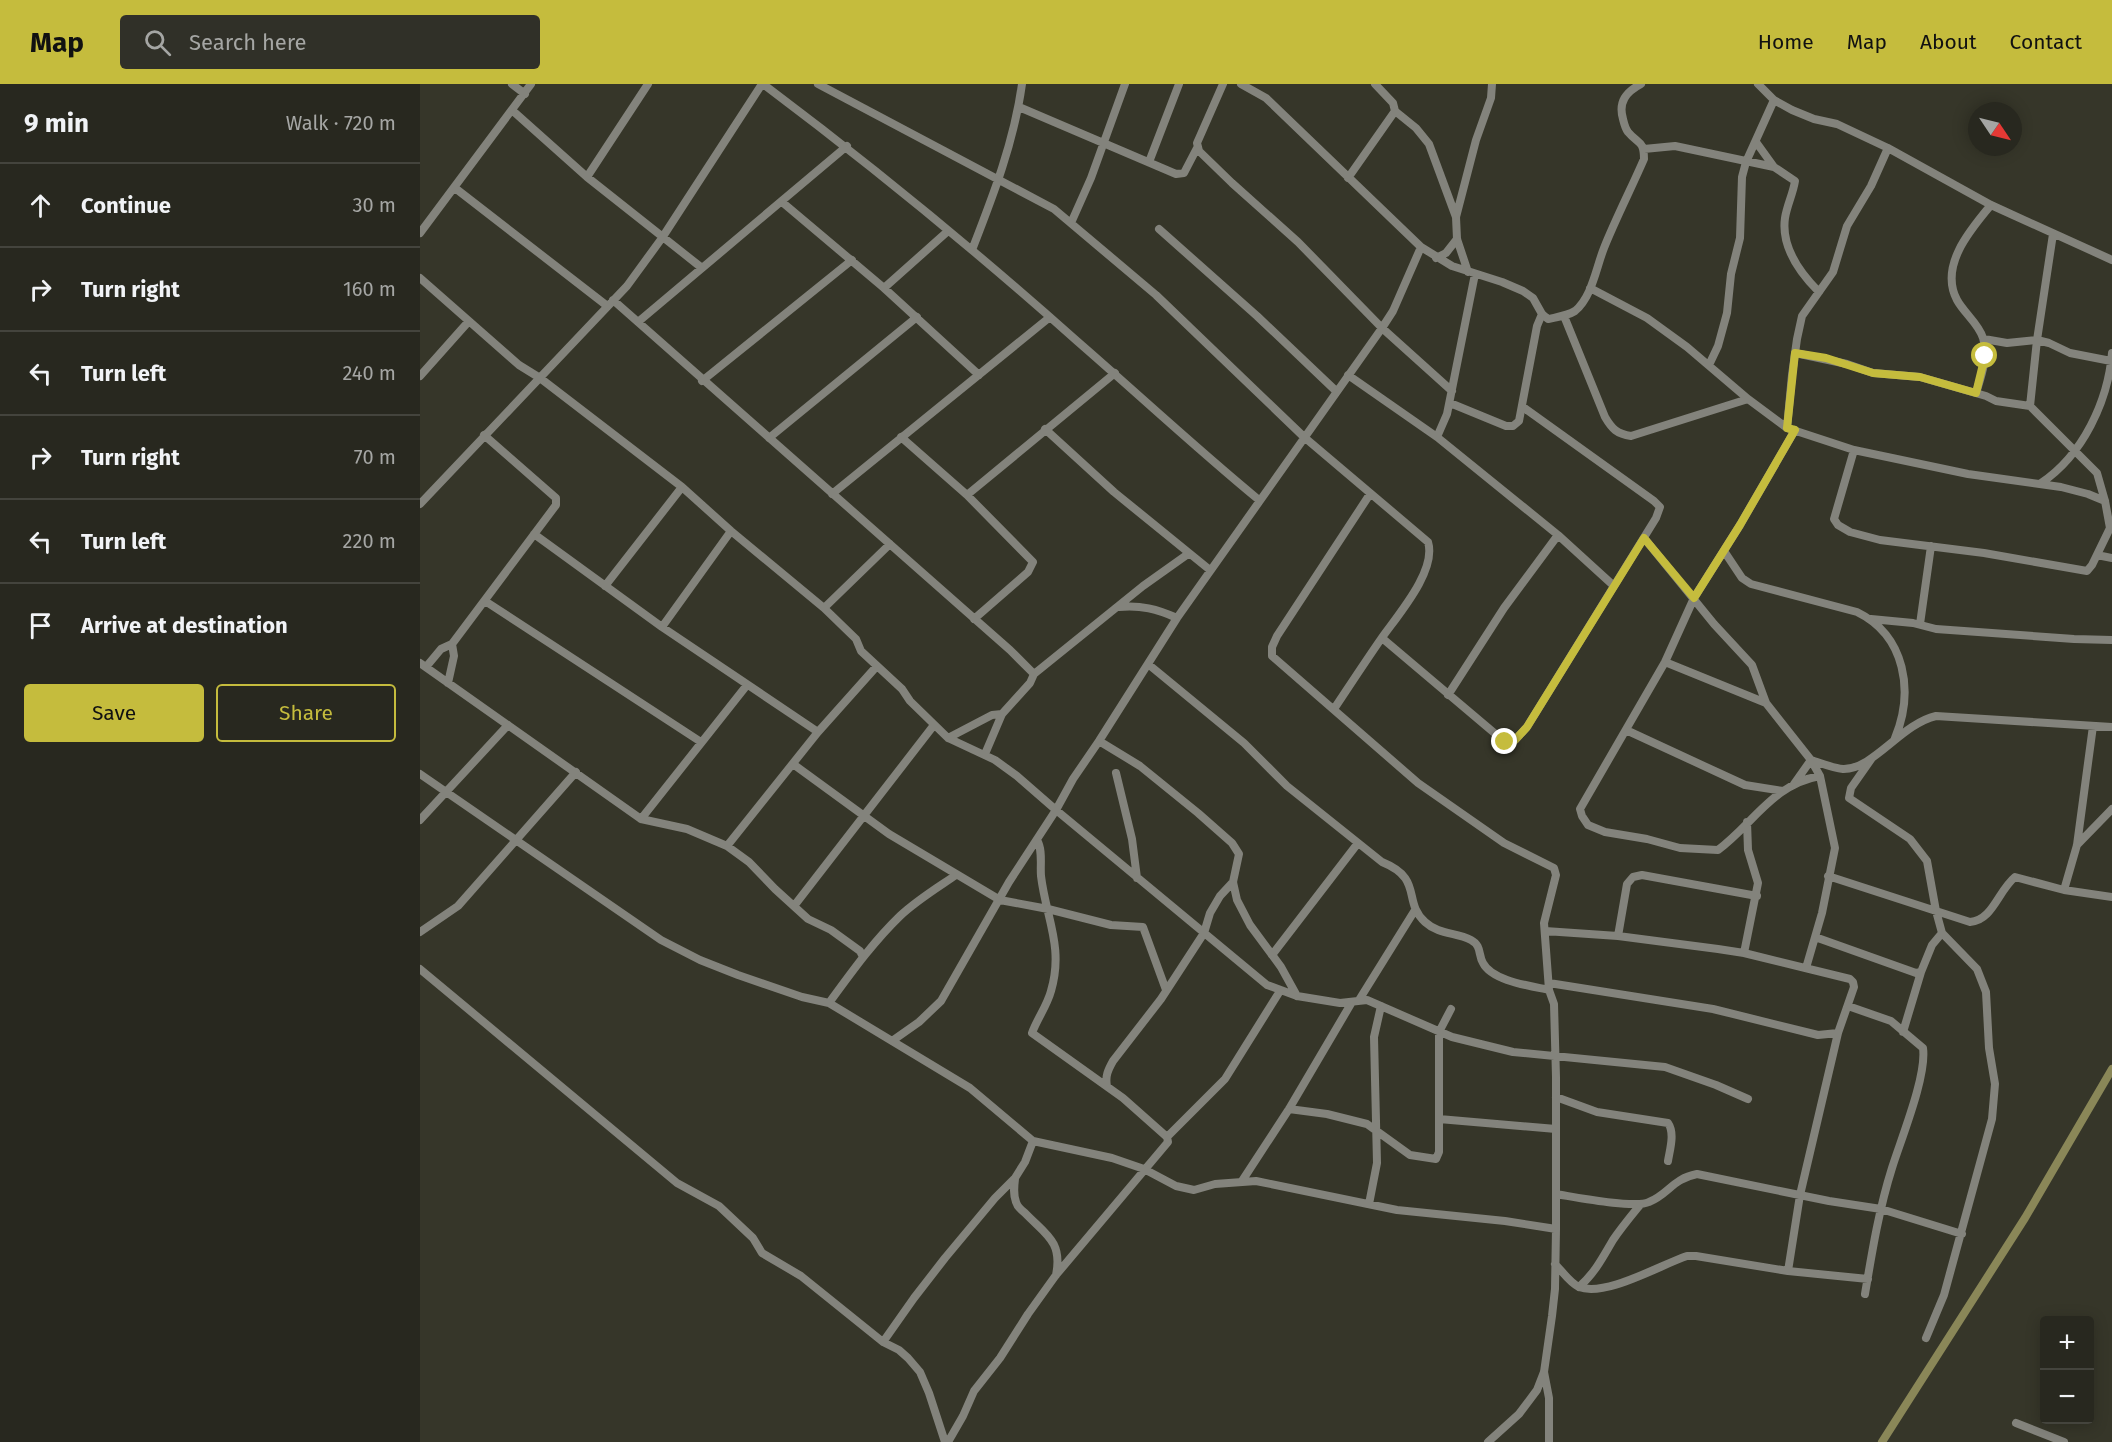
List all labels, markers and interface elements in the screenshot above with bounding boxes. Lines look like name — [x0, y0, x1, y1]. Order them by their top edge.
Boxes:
search box — [120, 15, 540, 69]
text: Map — [30, 26, 84, 59]
icon: search — [141, 26, 174, 59]
text: Search here — [189, 29, 307, 56]
text: Home — [1758, 29, 1814, 55]
text: Map — [1847, 29, 1887, 55]
text: About — [1920, 29, 1977, 55]
text: Contact — [2010, 29, 2082, 55]
north arrow — [1968, 102, 2022, 156]
text: 9 min — [24, 108, 89, 139]
text: Walk · 720 m — [286, 111, 396, 135]
icon: ahead — [24, 189, 57, 222]
text: Continue — [81, 192, 171, 219]
text: 30 m — [352, 193, 396, 217]
icon: right — [24, 273, 57, 306]
text: Turn right — [81, 276, 180, 303]
text: 160 m — [343, 277, 396, 301]
route start — [1971, 342, 1997, 368]
icon: left — [24, 357, 57, 390]
text: Turn left — [81, 360, 166, 387]
text: 240 m — [342, 361, 396, 385]
icon: right — [24, 441, 57, 474]
text: Turn right — [81, 444, 180, 471]
text: 70 m — [354, 445, 396, 469]
icon: left — [24, 525, 57, 558]
text: Turn left — [81, 528, 166, 555]
text: 220 m — [343, 529, 396, 553]
icon: arrive — [24, 609, 57, 642]
text: Arrive at destination — [81, 612, 288, 639]
button: Save — [24, 684, 204, 742]
button: Share — [216, 684, 396, 742]
route end — [1491, 728, 1517, 754]
map controls — [2040, 1316, 2094, 1424]
button: + — [2040, 1316, 2094, 1370]
button: − — [2040, 1370, 2094, 1424]

